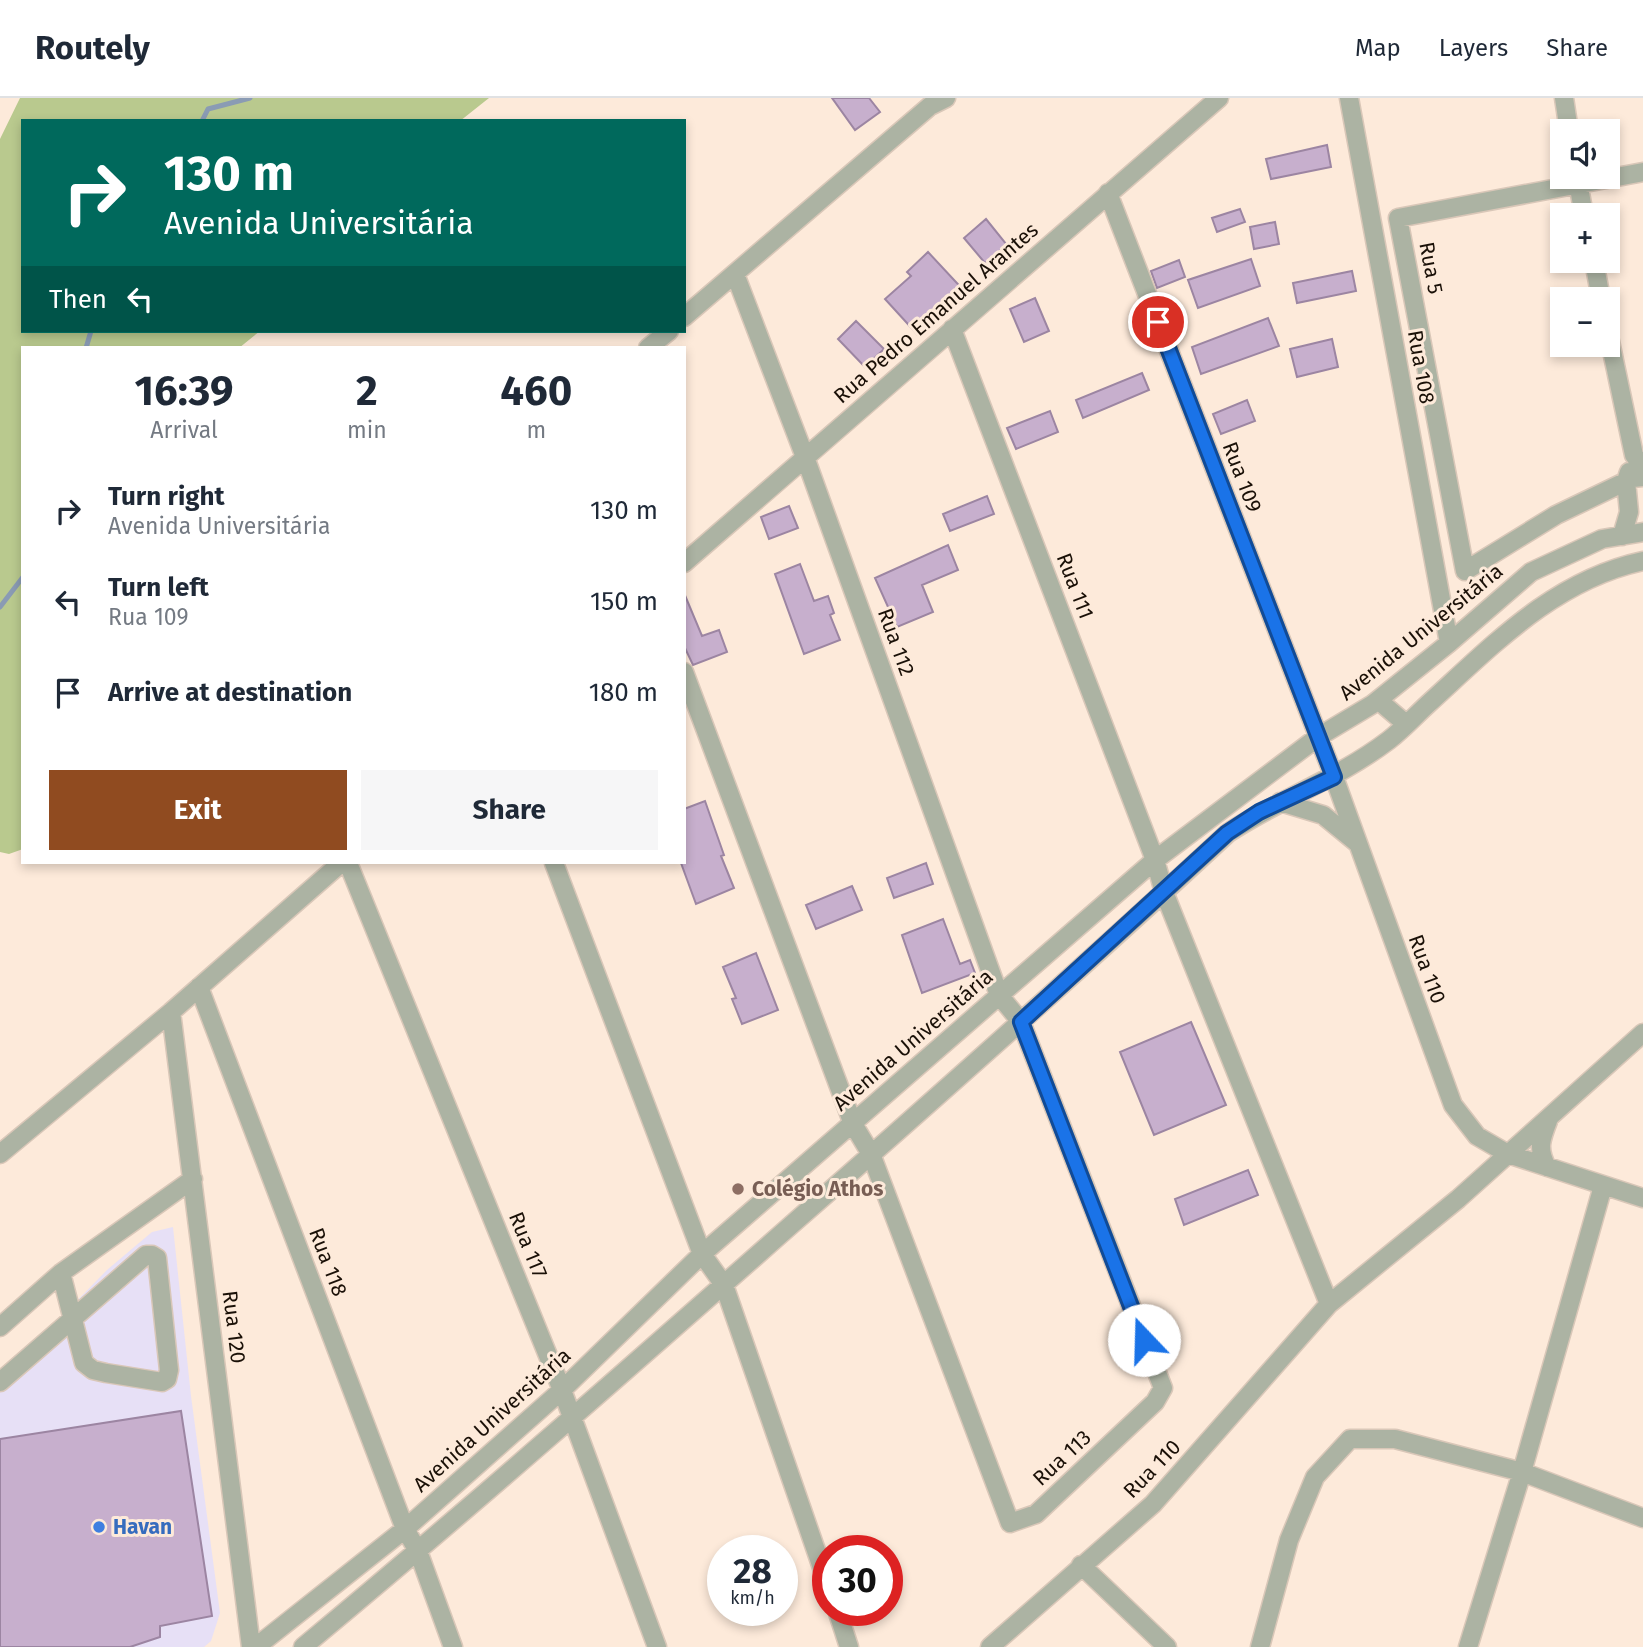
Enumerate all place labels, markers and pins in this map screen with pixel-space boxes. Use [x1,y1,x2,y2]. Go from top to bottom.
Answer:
pin [1128,292,1188,352]
place label: Colégio Athos [752,1176,883,1202]
marker: Colégio Athos [730,1181,746,1197]
place label: Havan [113,1514,172,1540]
marker: Havan [91,1519,107,1535]

